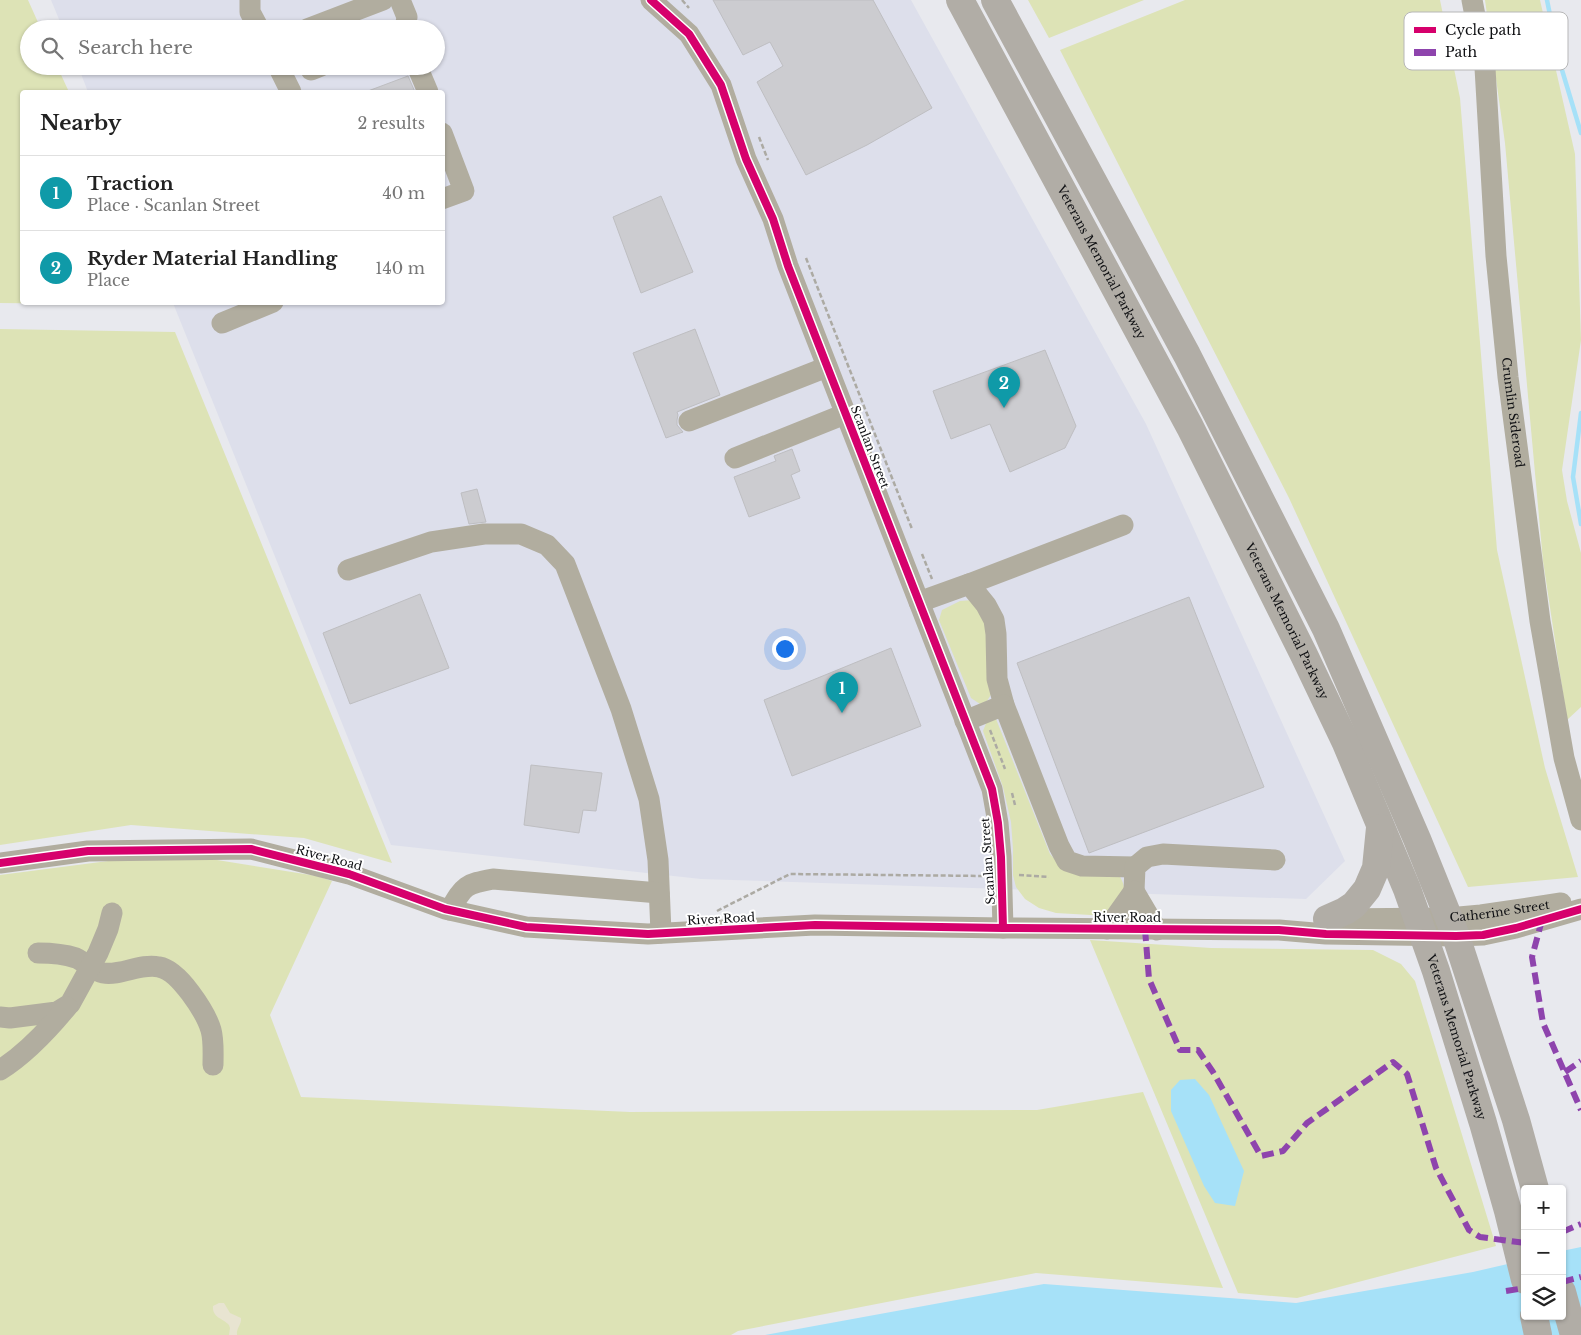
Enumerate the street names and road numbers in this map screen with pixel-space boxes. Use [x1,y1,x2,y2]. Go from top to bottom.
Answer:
street label: Veterans Memorial Parkway [1054,182,1149,342]
street label: Crumlin Sideroad [1499,357,1528,469]
street label: Scanlan Street [848,403,893,491]
street label: Veterans Memorial Parkway [1242,539,1332,702]
street label: Scanlan Street [977,816,998,905]
street label: River Road [294,841,364,874]
street label: Catherine Street [1449,897,1551,925]
street label: River Road [687,909,755,928]
street label: River Road [1093,910,1161,925]
street label: Veterans Memorial Parkway [1423,951,1490,1122]

